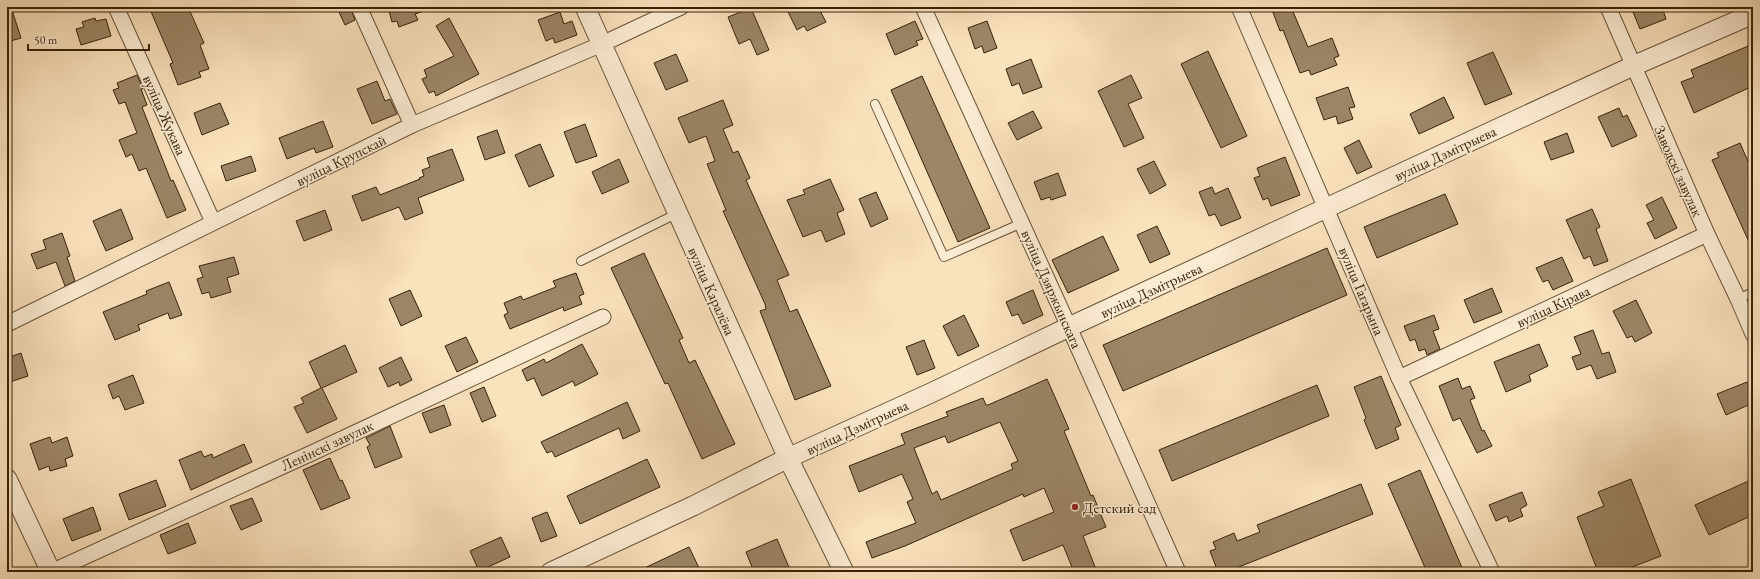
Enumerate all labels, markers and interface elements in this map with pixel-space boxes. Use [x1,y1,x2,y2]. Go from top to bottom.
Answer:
scale bar [28,26,149,52]
text: 50 m [34,32,58,48]
street label: вуліца Жукава [139,72,191,158]
street label: вуліца Дзмітрыева [1391,121,1499,185]
street label: Заводскі завулак [1650,122,1708,220]
street label: вуліца Крупскай [293,130,389,190]
street label: вуліца Дзяржынскага [1017,227,1087,351]
street label: вуліца Каралёва [684,244,740,338]
street label: вуліца Гагарына [1335,244,1389,338]
street label: вуліца Дзмітрыева [1097,258,1205,322]
street label: вуліца Кірава [1513,281,1593,331]
street label: вуліца Дзмітрыева [803,395,911,459]
street label: Ленінскі завулак [278,415,376,475]
place label: Детский сад [1083,498,1156,517]
marker: Детский сад [1070,502,1080,512]

